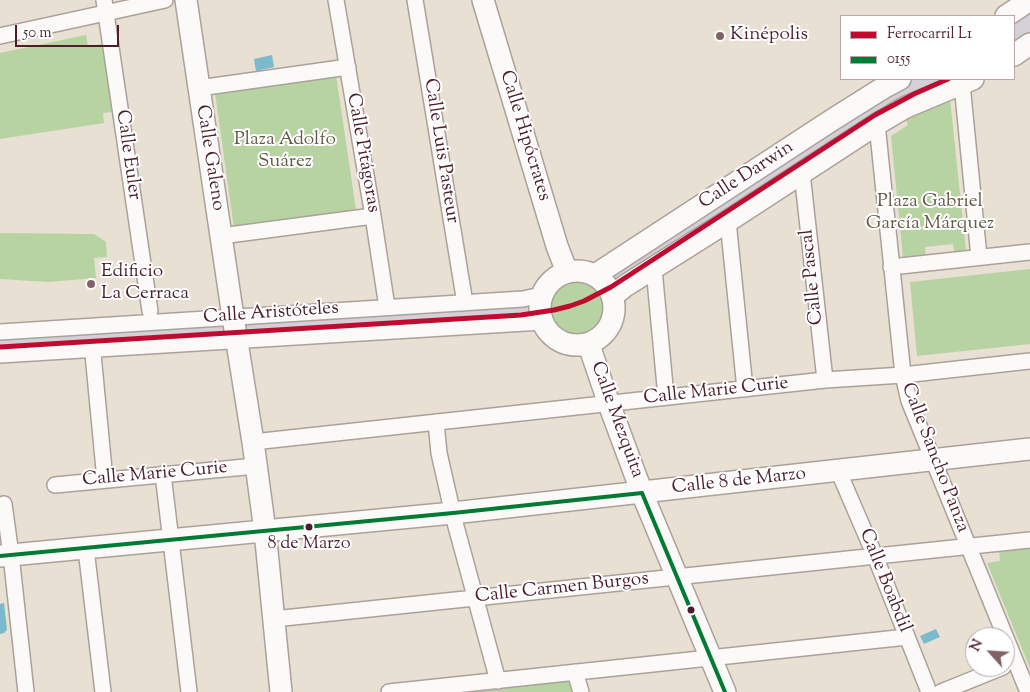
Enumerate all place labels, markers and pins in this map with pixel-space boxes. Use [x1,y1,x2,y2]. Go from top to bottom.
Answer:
place label: Kinépolis [730,25,808,47]
marker: Kinépolis [714,30,726,42]
place label: Edificio La Cerraca [101,262,189,306]
marker: Edificio La Cerraca [85,278,97,290]
marker: 8 de Marzo [304,522,314,532]
place label: 8 de Marzo [267,534,351,556]
unlabelled marker [686,605,696,615]

